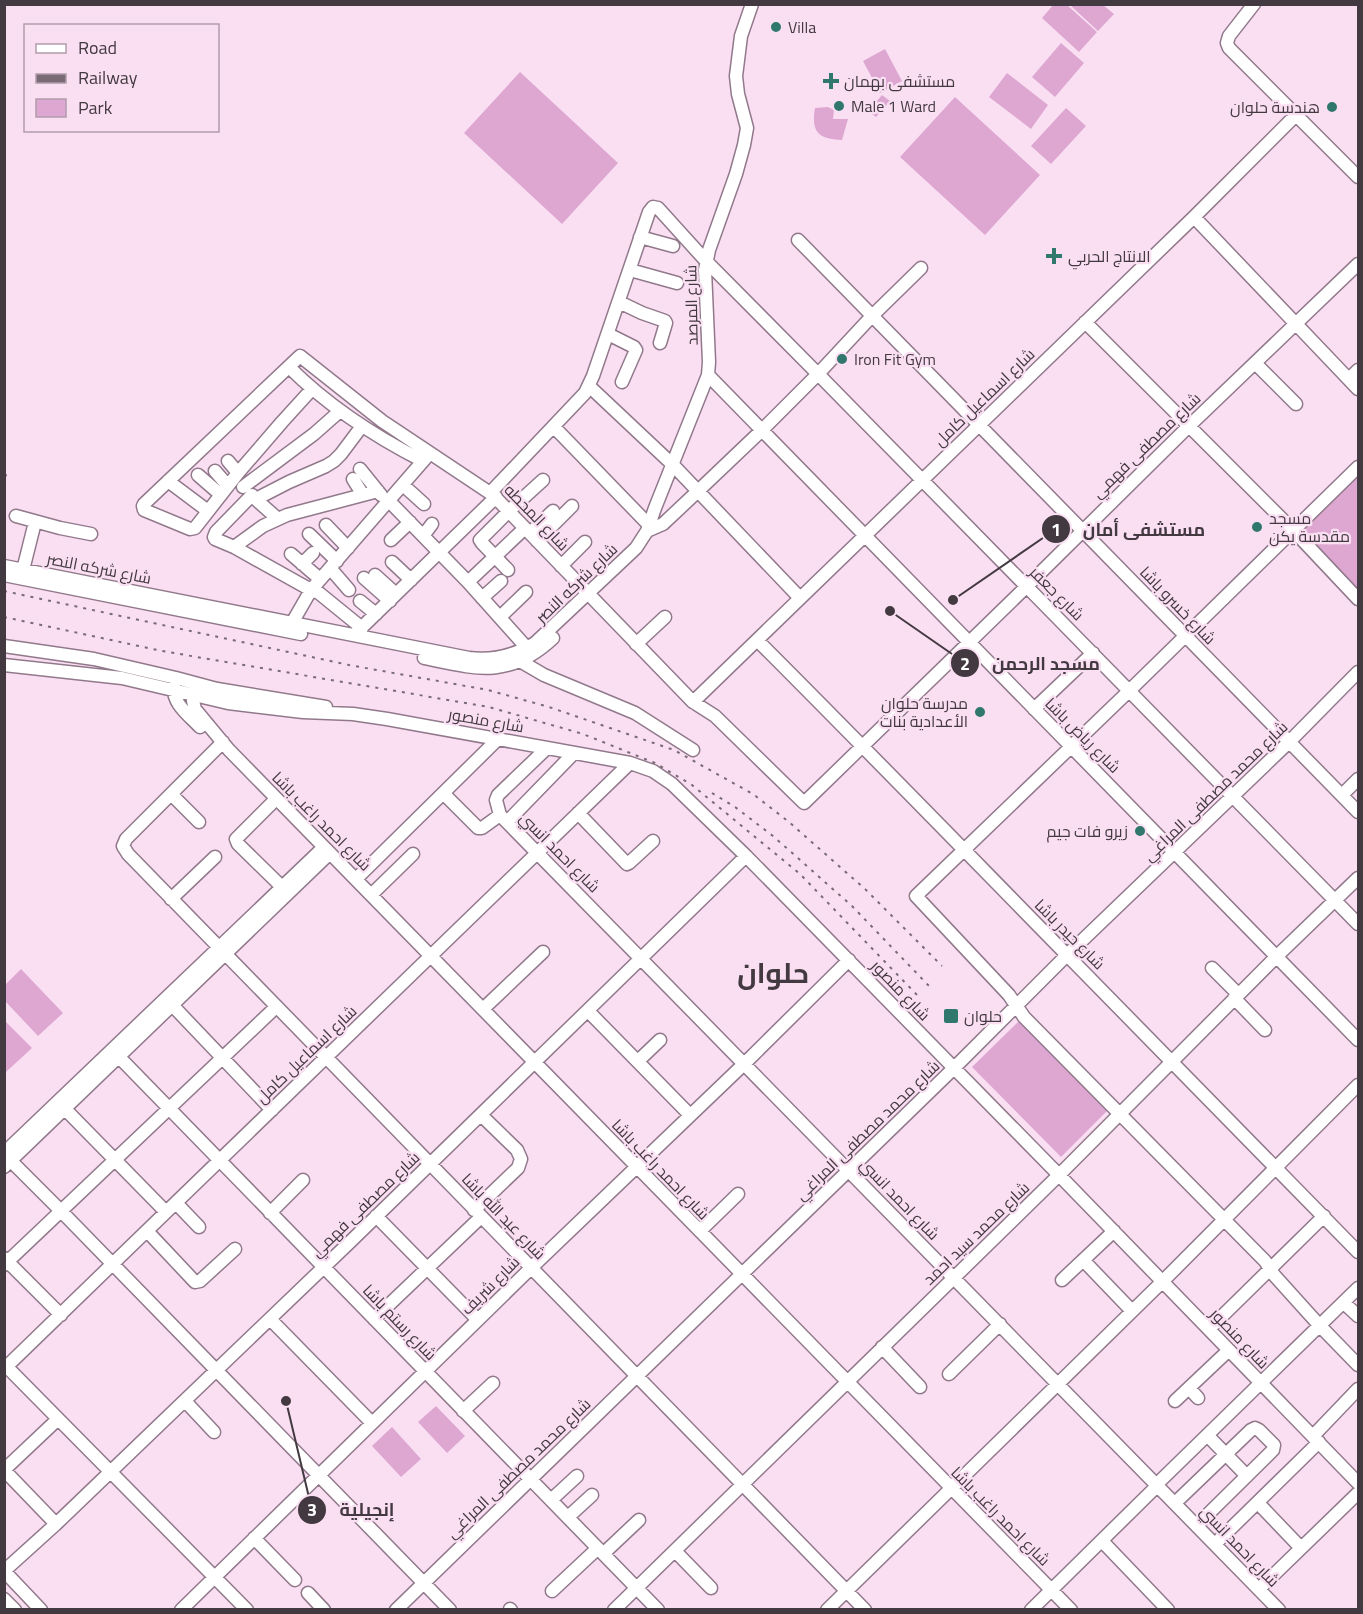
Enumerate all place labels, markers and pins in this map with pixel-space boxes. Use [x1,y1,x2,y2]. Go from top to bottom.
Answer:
place label: Villa [788,15,816,39]
marker: Villa [769,20,783,34]
place label: مستشفى بهمان [844,69,955,93]
marker: مستشفى بهمان [822,72,840,90]
place label: Male 1 Ward [851,94,936,118]
place label: هندسة حلوان [1230,95,1320,119]
marker: Male 1 Ward [832,99,846,113]
marker: هندسة حلوان [1325,100,1339,114]
place label: الانتاج الحربي [1068,244,1151,270]
marker: الانتاج الحربي [1045,247,1063,265]
place label: Iron Fit Gym [854,347,936,371]
marker: Iron Fit Gym [835,352,849,366]
place label: مسجد مقدسة يكن [1269,506,1350,548]
callout: مستشفى أمان [1041,511,1217,547]
marker: مسجد مقدسة يكن [1250,520,1264,534]
callout: مسجد الرحمن [950,645,1112,681]
place label: مدرسة حلوان الأعدادية بنات [880,691,968,733]
marker: مدرسة حلوان الأعدادية بنات [973,705,987,719]
place label: زيرو فات جيم [1046,819,1128,843]
marker: زيرو فات جيم [1133,824,1147,838]
place label: حلوان [964,1004,1002,1028]
marker: حلوان [942,1007,960,1025]
callout: إنجيلية [297,1492,406,1528]

